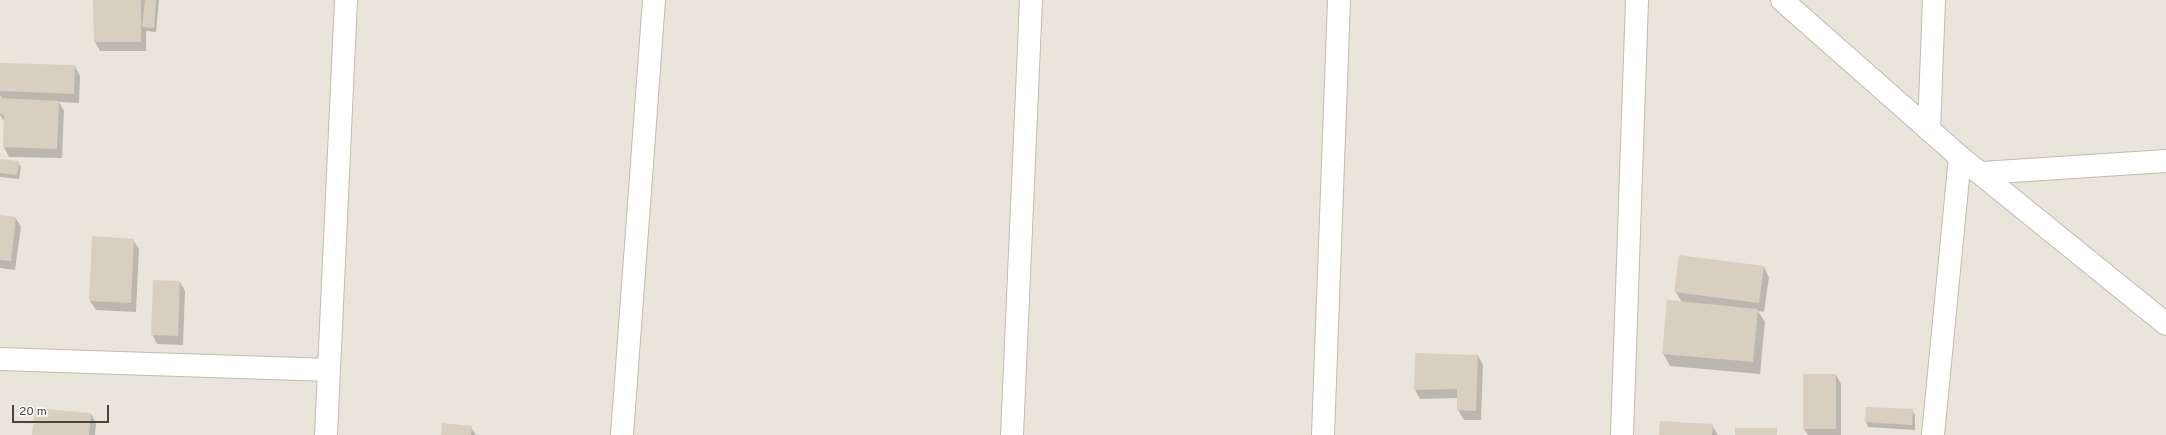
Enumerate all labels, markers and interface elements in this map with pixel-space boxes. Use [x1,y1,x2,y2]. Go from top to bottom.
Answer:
scale bar [14,397,111,423]
text: 20 m [19,404,47,420]

